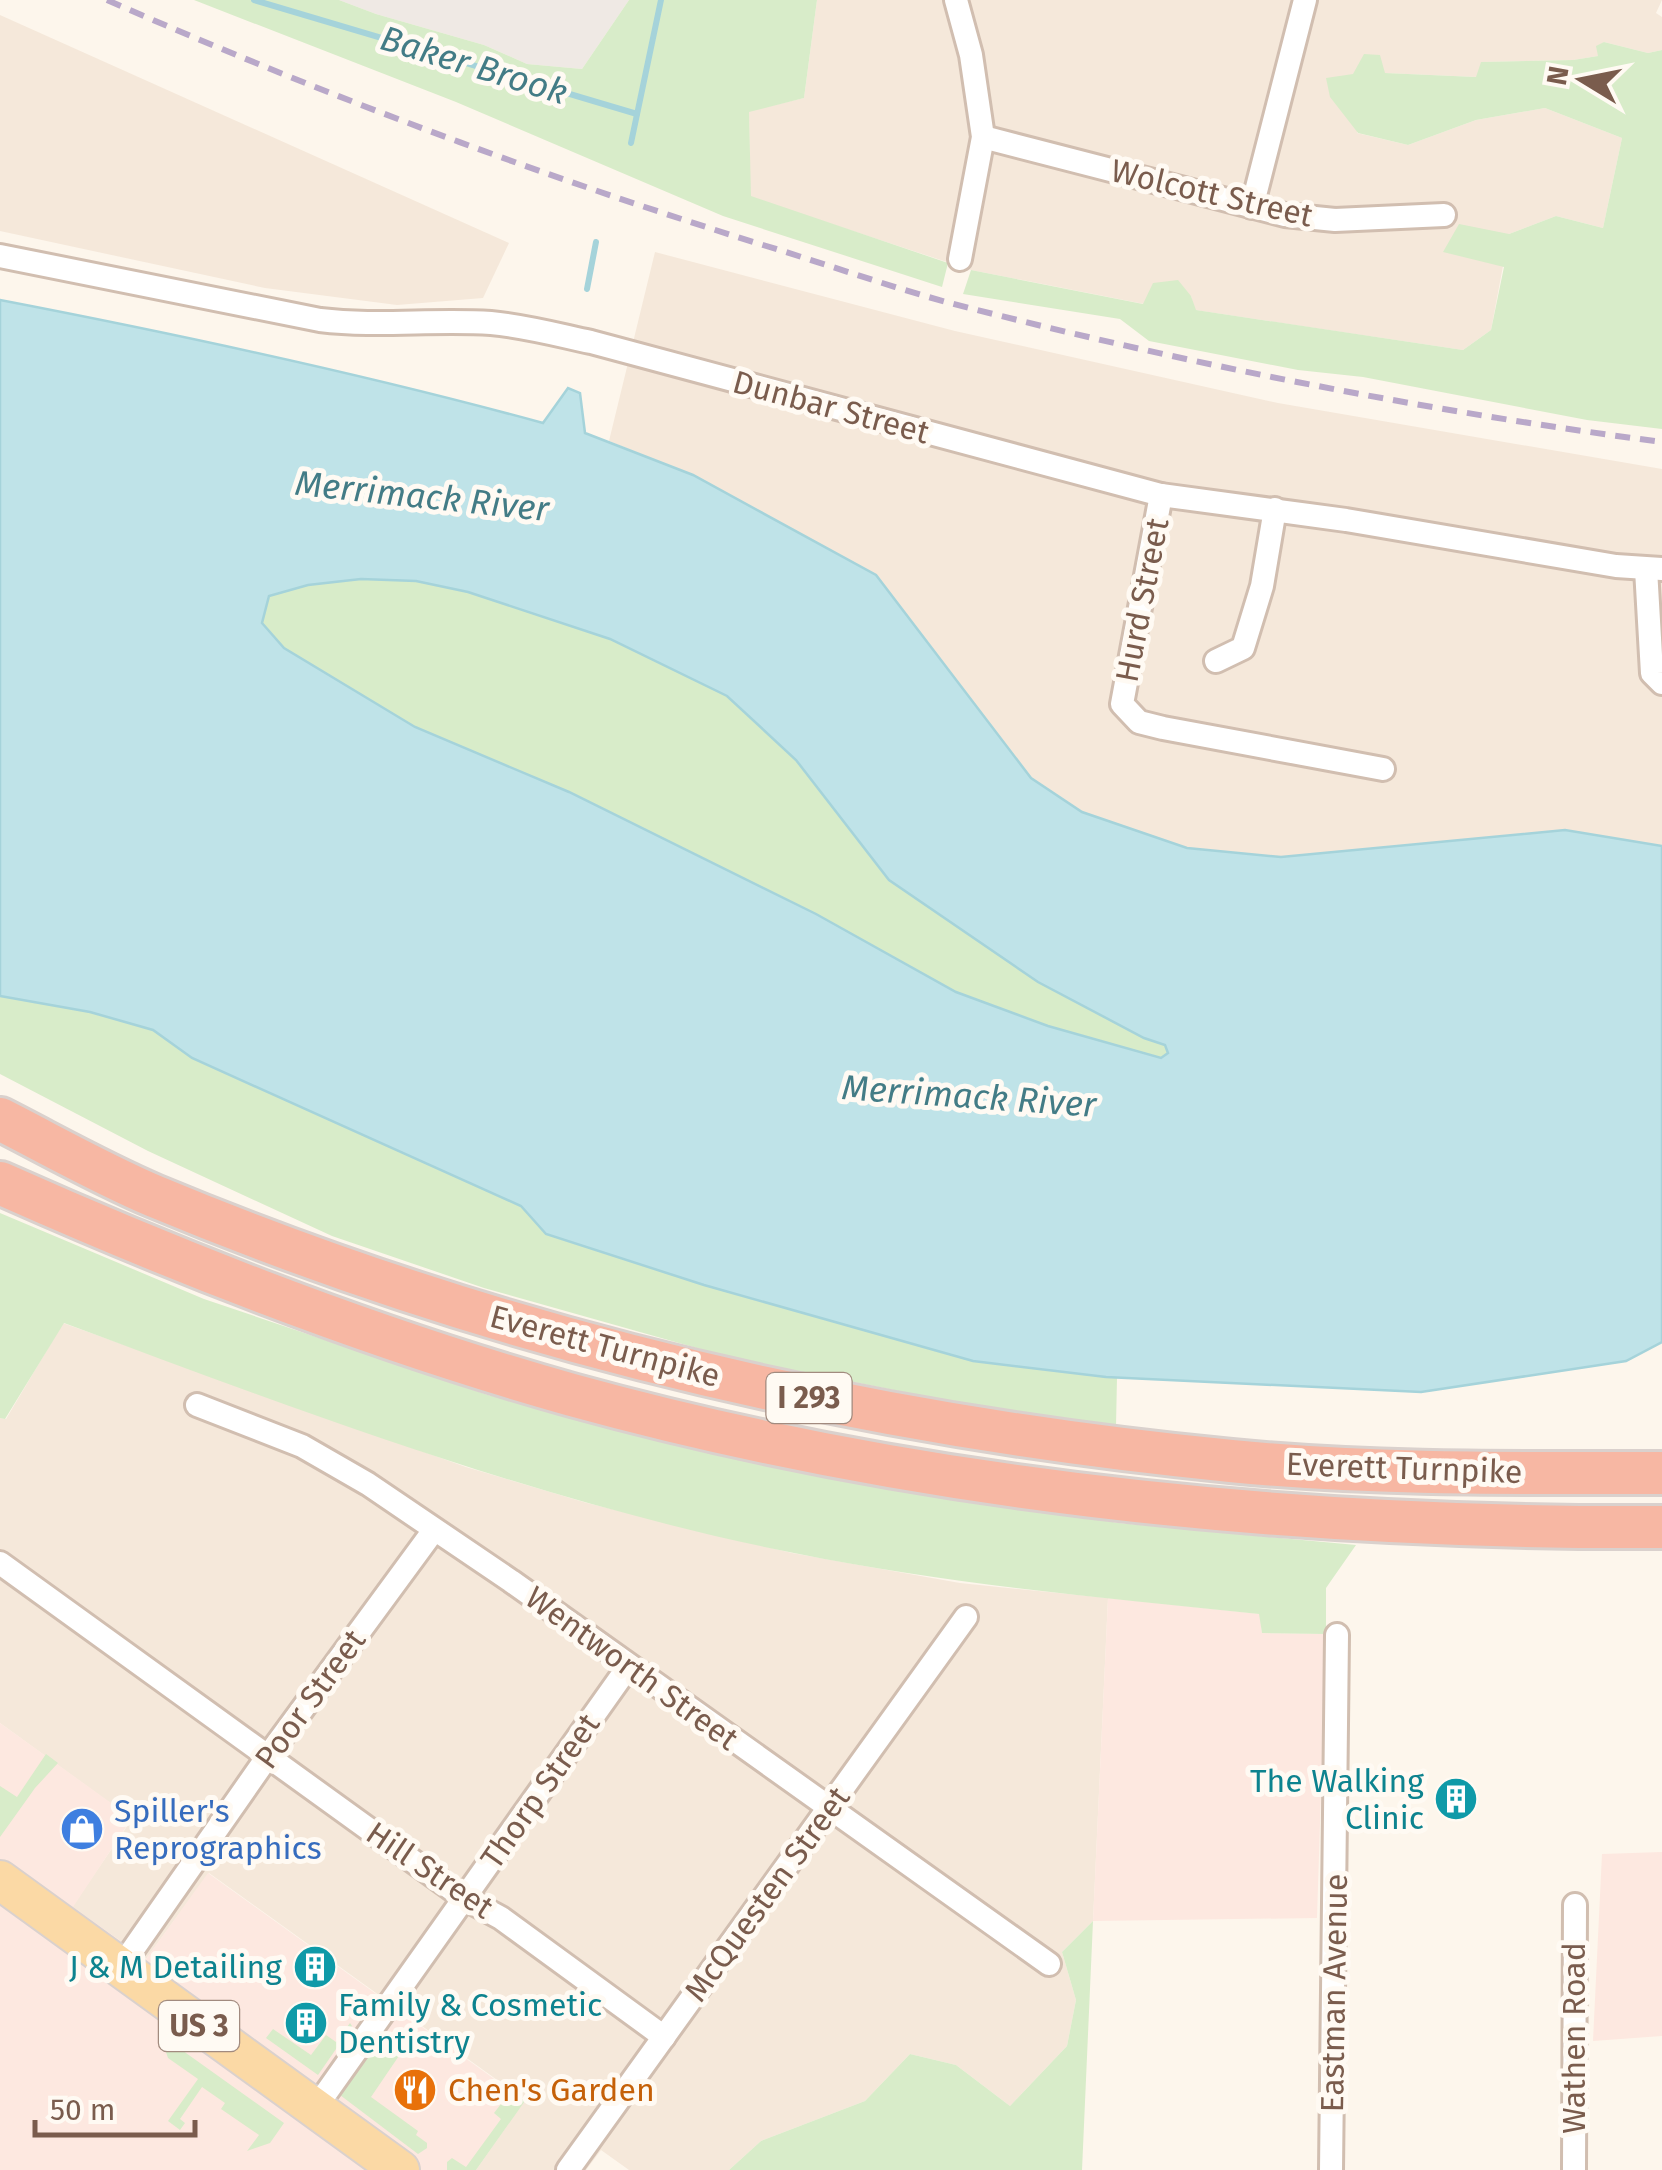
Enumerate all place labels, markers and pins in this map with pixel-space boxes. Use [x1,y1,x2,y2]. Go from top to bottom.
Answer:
place label: The Walking Clinic [1250,1762,1424,1837]
building icon: The Walking Clinic [1433,1776,1479,1822]
place label: Spiller's Reprographics [114,1792,322,1867]
shop icon: Spiller's Reprographics [59,1806,105,1852]
building icon: J & M Detailing [292,1944,338,1990]
place label: J & M Detailing [69,1948,282,1986]
place label: Family & Cosmetic Dentistry [338,1986,602,2061]
building icon: Family & Cosmetic Dentistry [283,2000,329,2046]
restaurant icon: Chen's Garden [392,2067,438,2113]
place label: Chen's Garden [448,2071,655,2109]

